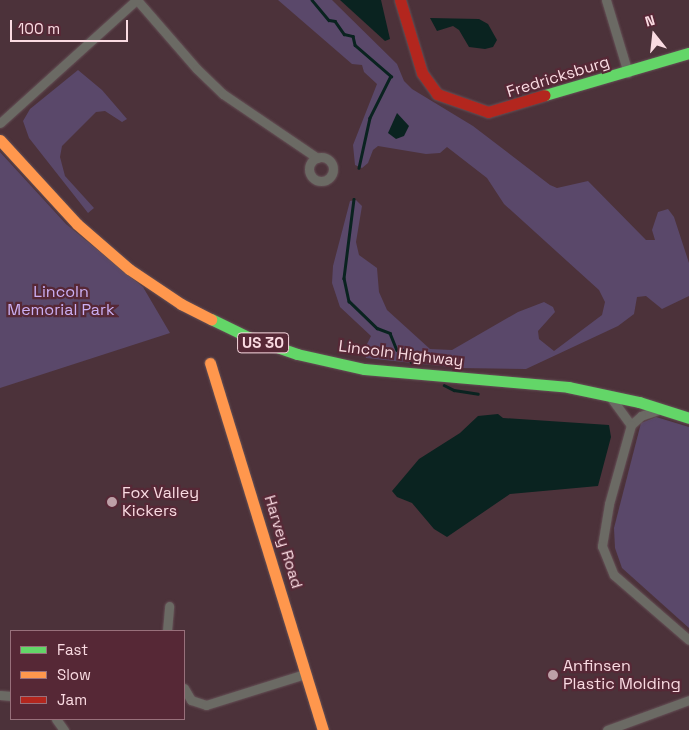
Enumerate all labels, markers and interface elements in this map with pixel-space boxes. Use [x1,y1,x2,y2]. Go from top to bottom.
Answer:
scale bar [12,10,130,42]
north arrow [629,10,679,60]
text: N [643,11,657,31]
text: 100 m [18,19,60,38]
street label: Fredricksburg [504,52,612,102]
park label: Lincoln Memorial Park [7,282,115,320]
road number: US 30 [237,330,289,356]
street label: Lincoln Highway [337,337,465,371]
place label: Fox Valley Kickers [122,483,199,521]
street label: Harvey Road [260,493,306,591]
marker: Fox Valley Kickers [106,496,118,508]
legend [10,630,185,720]
text: Fast [57,640,88,659]
place label: Anfinsen Plastic Molding [563,656,681,694]
text: Slow [57,665,91,684]
marker: Anfinsen Plastic Molding [547,669,559,681]
text: Jam [57,690,87,709]

